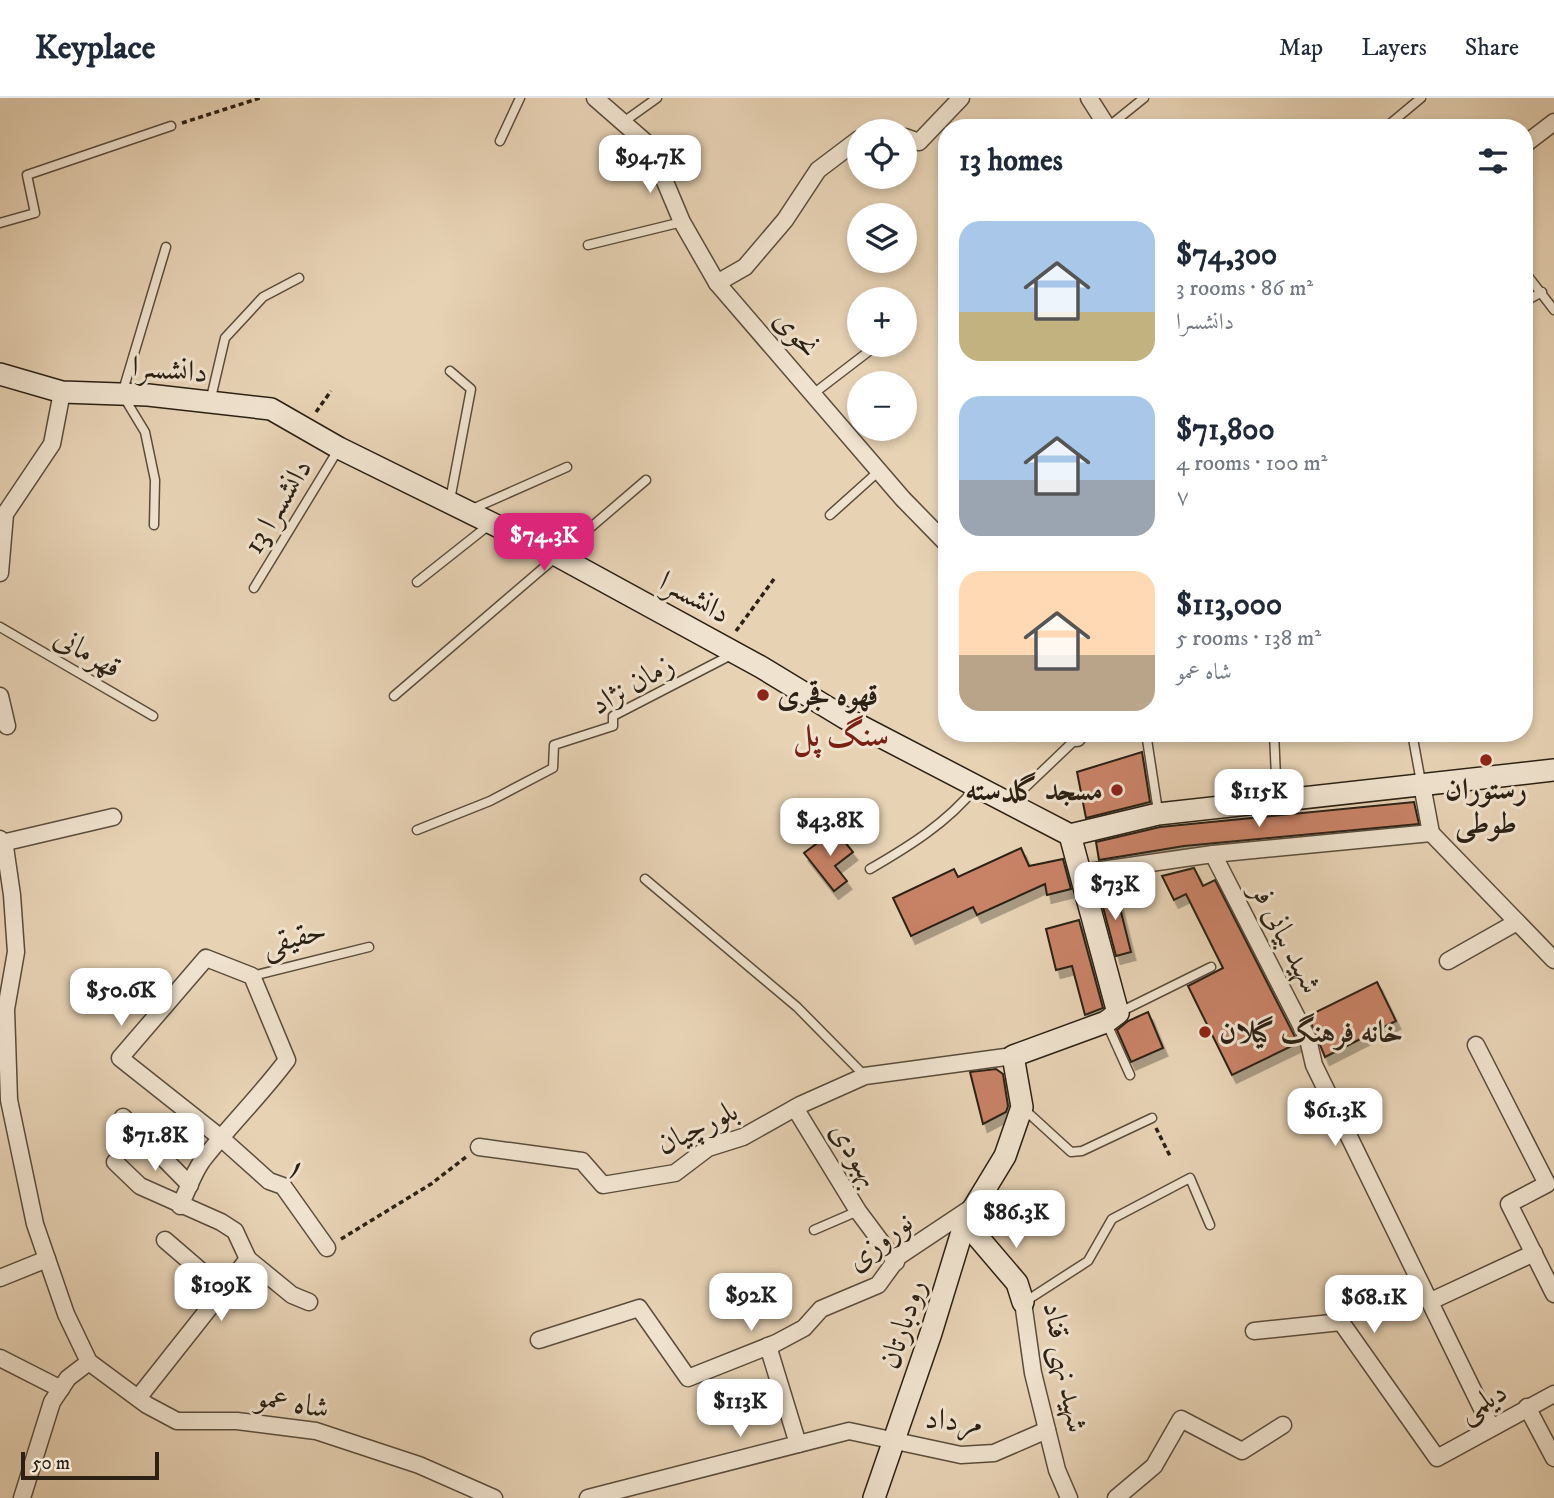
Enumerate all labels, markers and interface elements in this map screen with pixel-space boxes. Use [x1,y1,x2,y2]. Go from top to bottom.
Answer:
text: Keyplace [35,28,155,69]
text: Map [1279,33,1323,63]
text: Layers [1361,33,1427,63]
text: Share [1465,33,1519,63]
map controls [847,119,917,441]
button: locate [847,119,917,189]
pin: $94.7K [593,136,707,195]
icon: filters [1474,142,1512,180]
text: $94.7K [615,143,685,172]
text: 13 homes [959,143,1063,180]
button: layers [847,203,917,273]
text: $74,300 [1176,237,1277,274]
icon: home [1015,249,1099,333]
text: 3 rooms · 86 m² [1176,274,1313,303]
button: + [847,287,917,357]
street label: نحوی [765,302,827,366]
text: دانشسرا [1176,308,1234,337]
street label: دانشسرا [130,349,209,392]
button: − [847,371,917,441]
text: $71,800 [1176,412,1275,449]
icon: home [1015,424,1099,508]
text: 4 rooms · 100 m² [1176,449,1328,478]
street label: دانشسرا 13 [236,452,321,561]
text: ۷ [1176,483,1189,512]
pin: $74.3K [487,514,601,573]
text: $74.3K [510,521,578,550]
street label: دانشسرا [652,564,736,633]
text: $113,000 [1176,587,1282,624]
icon: home [1015,599,1099,683]
street label: قهرمانی [47,619,127,687]
text: 5 rooms · 138 m² [1176,624,1321,653]
street label: زمان نژاد [584,647,681,724]
text: شاه عمو [1176,658,1232,687]
place label: قهوه قجری [777,678,878,715]
marker: قهوه قجری [755,687,771,703]
district label: سنگ پل [793,715,889,759]
marker: رستوران طوطی [1478,752,1494,768]
pin: $115K [1210,770,1308,829]
place label: مسجد گلدسته [965,771,1103,810]
place label: رستوران طوطی [1445,772,1527,843]
text: $115K [1231,777,1287,806]
marker: مسجد گلدسته [1109,782,1125,798]
pin: $43.8K [773,798,887,858]
text: $43.8K [796,806,864,835]
pin: $73K [1074,862,1156,922]
text: $73K [1090,870,1140,899]
street label: شهید بیانی فر [1241,875,1329,1000]
street label: حقیقی [258,913,331,966]
pin: $50.6K [64,968,178,1028]
text: $50.6K [86,976,156,1005]
place label: خانه فرهنگ گیلان [1219,1012,1403,1052]
marker: خانه فرهنگ گیلان [1197,1024,1213,1040]
pin: $61.3K [1278,1088,1392,1148]
street label: بلورچیان [651,1093,744,1164]
text: $61.3K [1303,1096,1367,1125]
pin: $71.8K [98,1114,212,1173]
street label: بهبودی [821,1115,889,1194]
text: $71.8K [122,1121,188,1150]
street label: ۱ [277,1149,315,1189]
pin: $86.3K [959,1190,1073,1250]
text: $86.3K [983,1198,1049,1227]
street label: نوروزی [839,1205,921,1280]
pin: $109K [172,1264,270,1323]
text: $109K [191,1271,251,1300]
pin: $92K [710,1274,792,1333]
street label: رودبارتان [872,1275,935,1374]
pin: $68.1K [1317,1276,1431,1335]
text: $92K [725,1281,777,1310]
text: $68.1K [1341,1283,1407,1312]
street label: شهید نهی قناد [1032,1299,1095,1436]
street label: دیلمی [1452,1374,1514,1431]
street label: شاه عمو [251,1378,332,1428]
pin: $113K [691,1380,789,1439]
text: $113K [713,1387,767,1416]
street label: مرداد [923,1401,984,1443]
scale bar [21,1449,159,1481]
text: 50 m [32,1452,70,1475]

